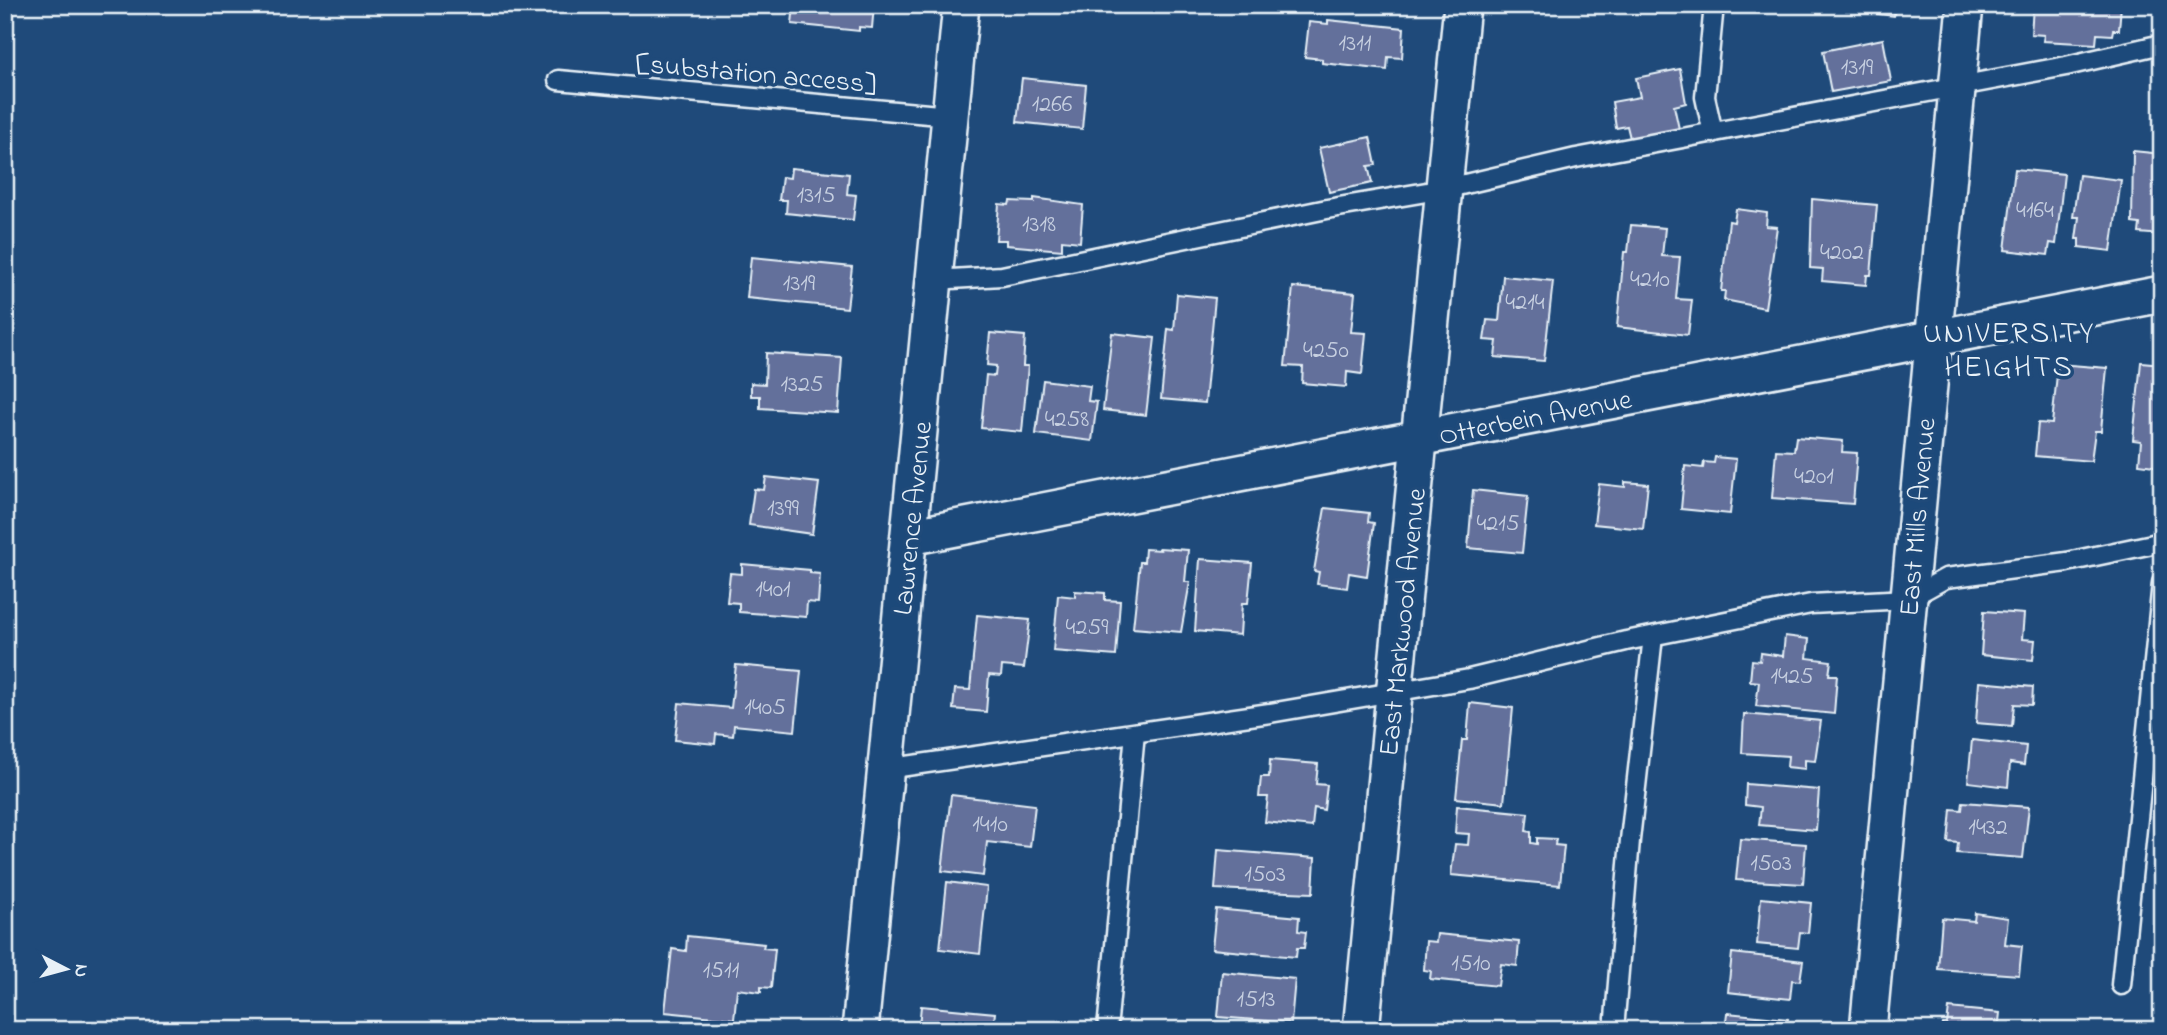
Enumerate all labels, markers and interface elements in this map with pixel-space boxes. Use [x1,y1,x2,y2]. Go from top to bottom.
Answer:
house number: 1311 [1339,27,1372,62]
street label: [substation access] [633,45,878,106]
house number: 1319 [1841,51,1874,86]
house number: 1266 [1032,88,1073,123]
house number: 1315 [797,179,836,214]
house number: 4164 [2016,194,2054,229]
house number: 1318 [1022,208,1056,243]
house number: 4202 [1820,236,1864,271]
house number: 4210 [1630,263,1670,298]
house number: 1319 [783,267,816,302]
house number: 4214 [1505,286,1545,321]
district label: UNIVERSITY HEIGHTS [1923,313,2095,391]
house number: 4250 [1303,334,1349,369]
house number: 1325 [780,368,824,403]
street label: Otterbein Avenue [1436,381,1636,458]
house number: 4258 [1045,403,1089,438]
street label: East Mills Avenue [1890,416,1949,618]
street label: Lawrence Avenue [884,419,945,617]
house number: 4201 [1794,460,1834,495]
street label: East Markwood Avenue [1370,486,1439,759]
house number: 1399 [767,492,800,527]
house number: 4215 [1476,507,1520,542]
house number: 1401 [755,573,791,608]
house number: 4259 [1066,611,1109,646]
house number: 1425 [1770,660,1814,695]
house number: 1405 [744,691,786,726]
house number: 1410 [972,808,1008,843]
house number: 1432 [1968,811,2008,846]
house number: 1503 [1750,847,1792,882]
house number: 1503 [1244,858,1286,893]
north arrow [32,934,102,1004]
house number: 1510 [1451,947,1491,982]
house number: 1511 [703,954,740,989]
text: N [66,963,95,978]
house number: 1513 [1237,983,1275,1018]

